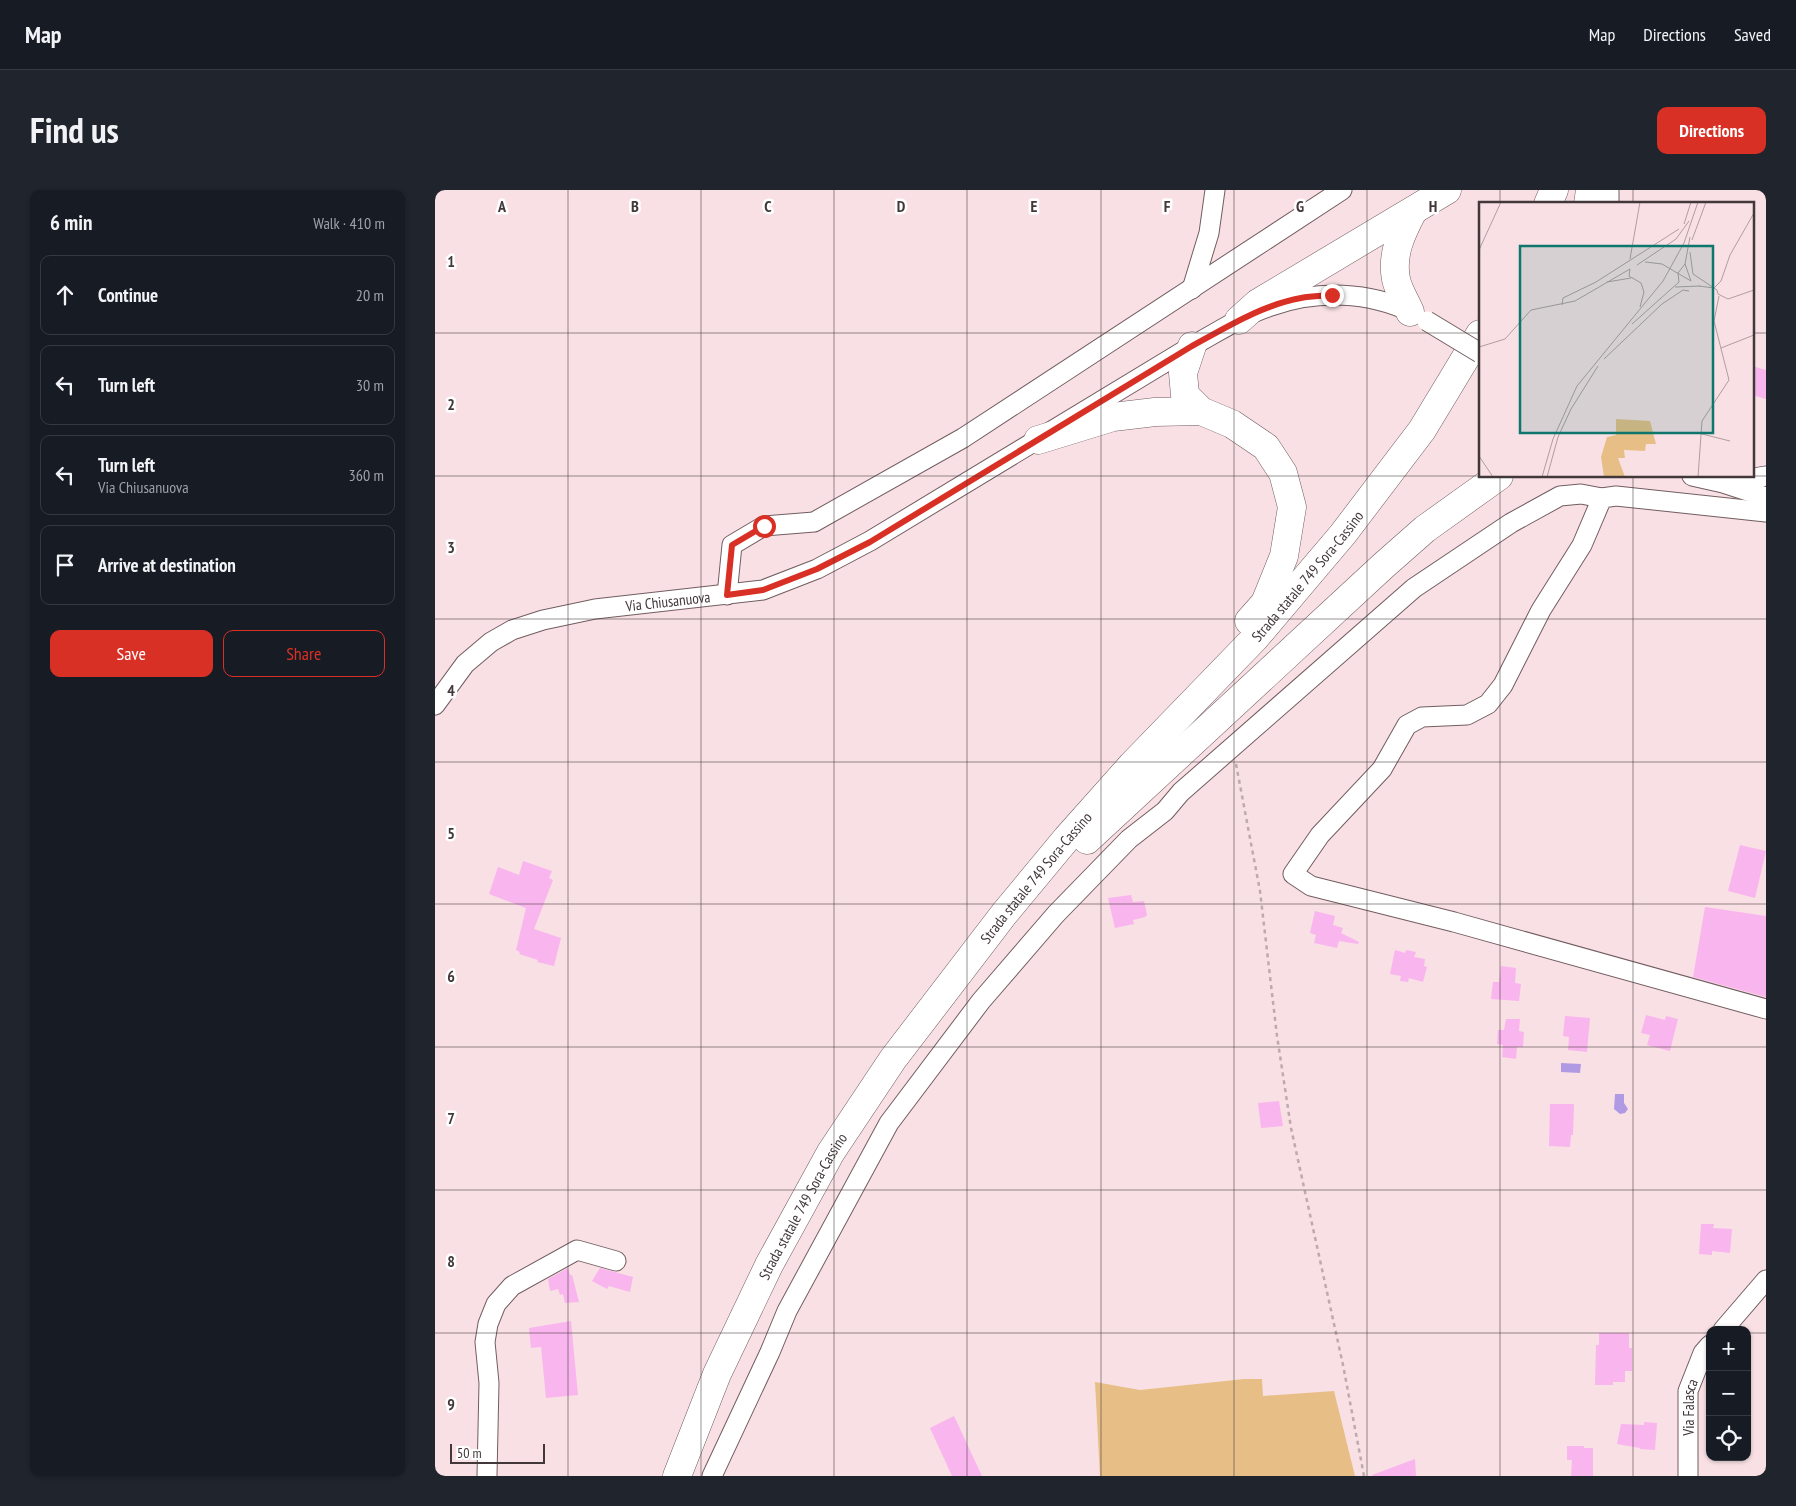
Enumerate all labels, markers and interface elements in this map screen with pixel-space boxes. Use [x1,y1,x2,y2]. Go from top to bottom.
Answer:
text: Map [25,19,62,50]
text: Map [1589,23,1615,46]
text: Directions [1643,23,1706,46]
text: Saved [1734,23,1771,46]
text: Find us [30,107,119,153]
button: Directions [1657,107,1766,154]
text: A [497,196,507,216]
text: B [631,196,639,216]
text: C [764,196,772,216]
text: D [897,196,906,216]
text: E [1031,196,1038,216]
text: F [1164,196,1171,216]
text: G [1296,196,1304,216]
text: H [1429,196,1437,216]
inset map [1479,202,1753,478]
text: 6 min [50,209,92,236]
text: Walk · 410 m [313,213,385,233]
text: 1 [447,251,455,271]
icon: ahead [51,281,79,309]
text: Continue [98,283,158,307]
route end [1321,284,1344,307]
text: 20 m [356,285,384,305]
icon: left [51,371,79,399]
text: Turn left [98,373,155,397]
text: 30 m [356,375,384,395]
text: 2 [447,394,455,414]
text: Turn left [98,453,155,477]
icon: left [51,461,79,489]
text: 360 m [349,465,384,485]
text: Via Chiusanuova [98,477,189,497]
street label: Strada statale 749 Sora-Cassino [1247,507,1367,645]
route start [753,515,776,538]
text: 3 [447,537,455,557]
icon: arrive [51,551,79,579]
text: Arrive at destination [98,553,236,577]
street label: Via Chiusanuova [623,587,711,615]
button: Save [50,630,213,677]
button: Share [223,630,385,677]
text: 4 [447,680,455,700]
street label: Strada statale 749 Sora-Cassino [976,808,1095,947]
text: 5 [447,823,455,843]
text: 6 [447,966,455,986]
text: 7 [447,1108,455,1128]
street label: Strada statale 749 Sora-Cassino [754,1129,851,1282]
text: 8 [447,1251,455,1271]
map controls [1706,1326,1751,1461]
button: + [1706,1326,1751,1371]
button: − [1706,1371,1751,1416]
street label: Via Falasca [1679,1376,1702,1437]
text: 9 [447,1394,455,1414]
button: locate [1706,1416,1751,1461]
scale bar [450,1441,545,1464]
text: 50 m [457,1444,482,1462]

